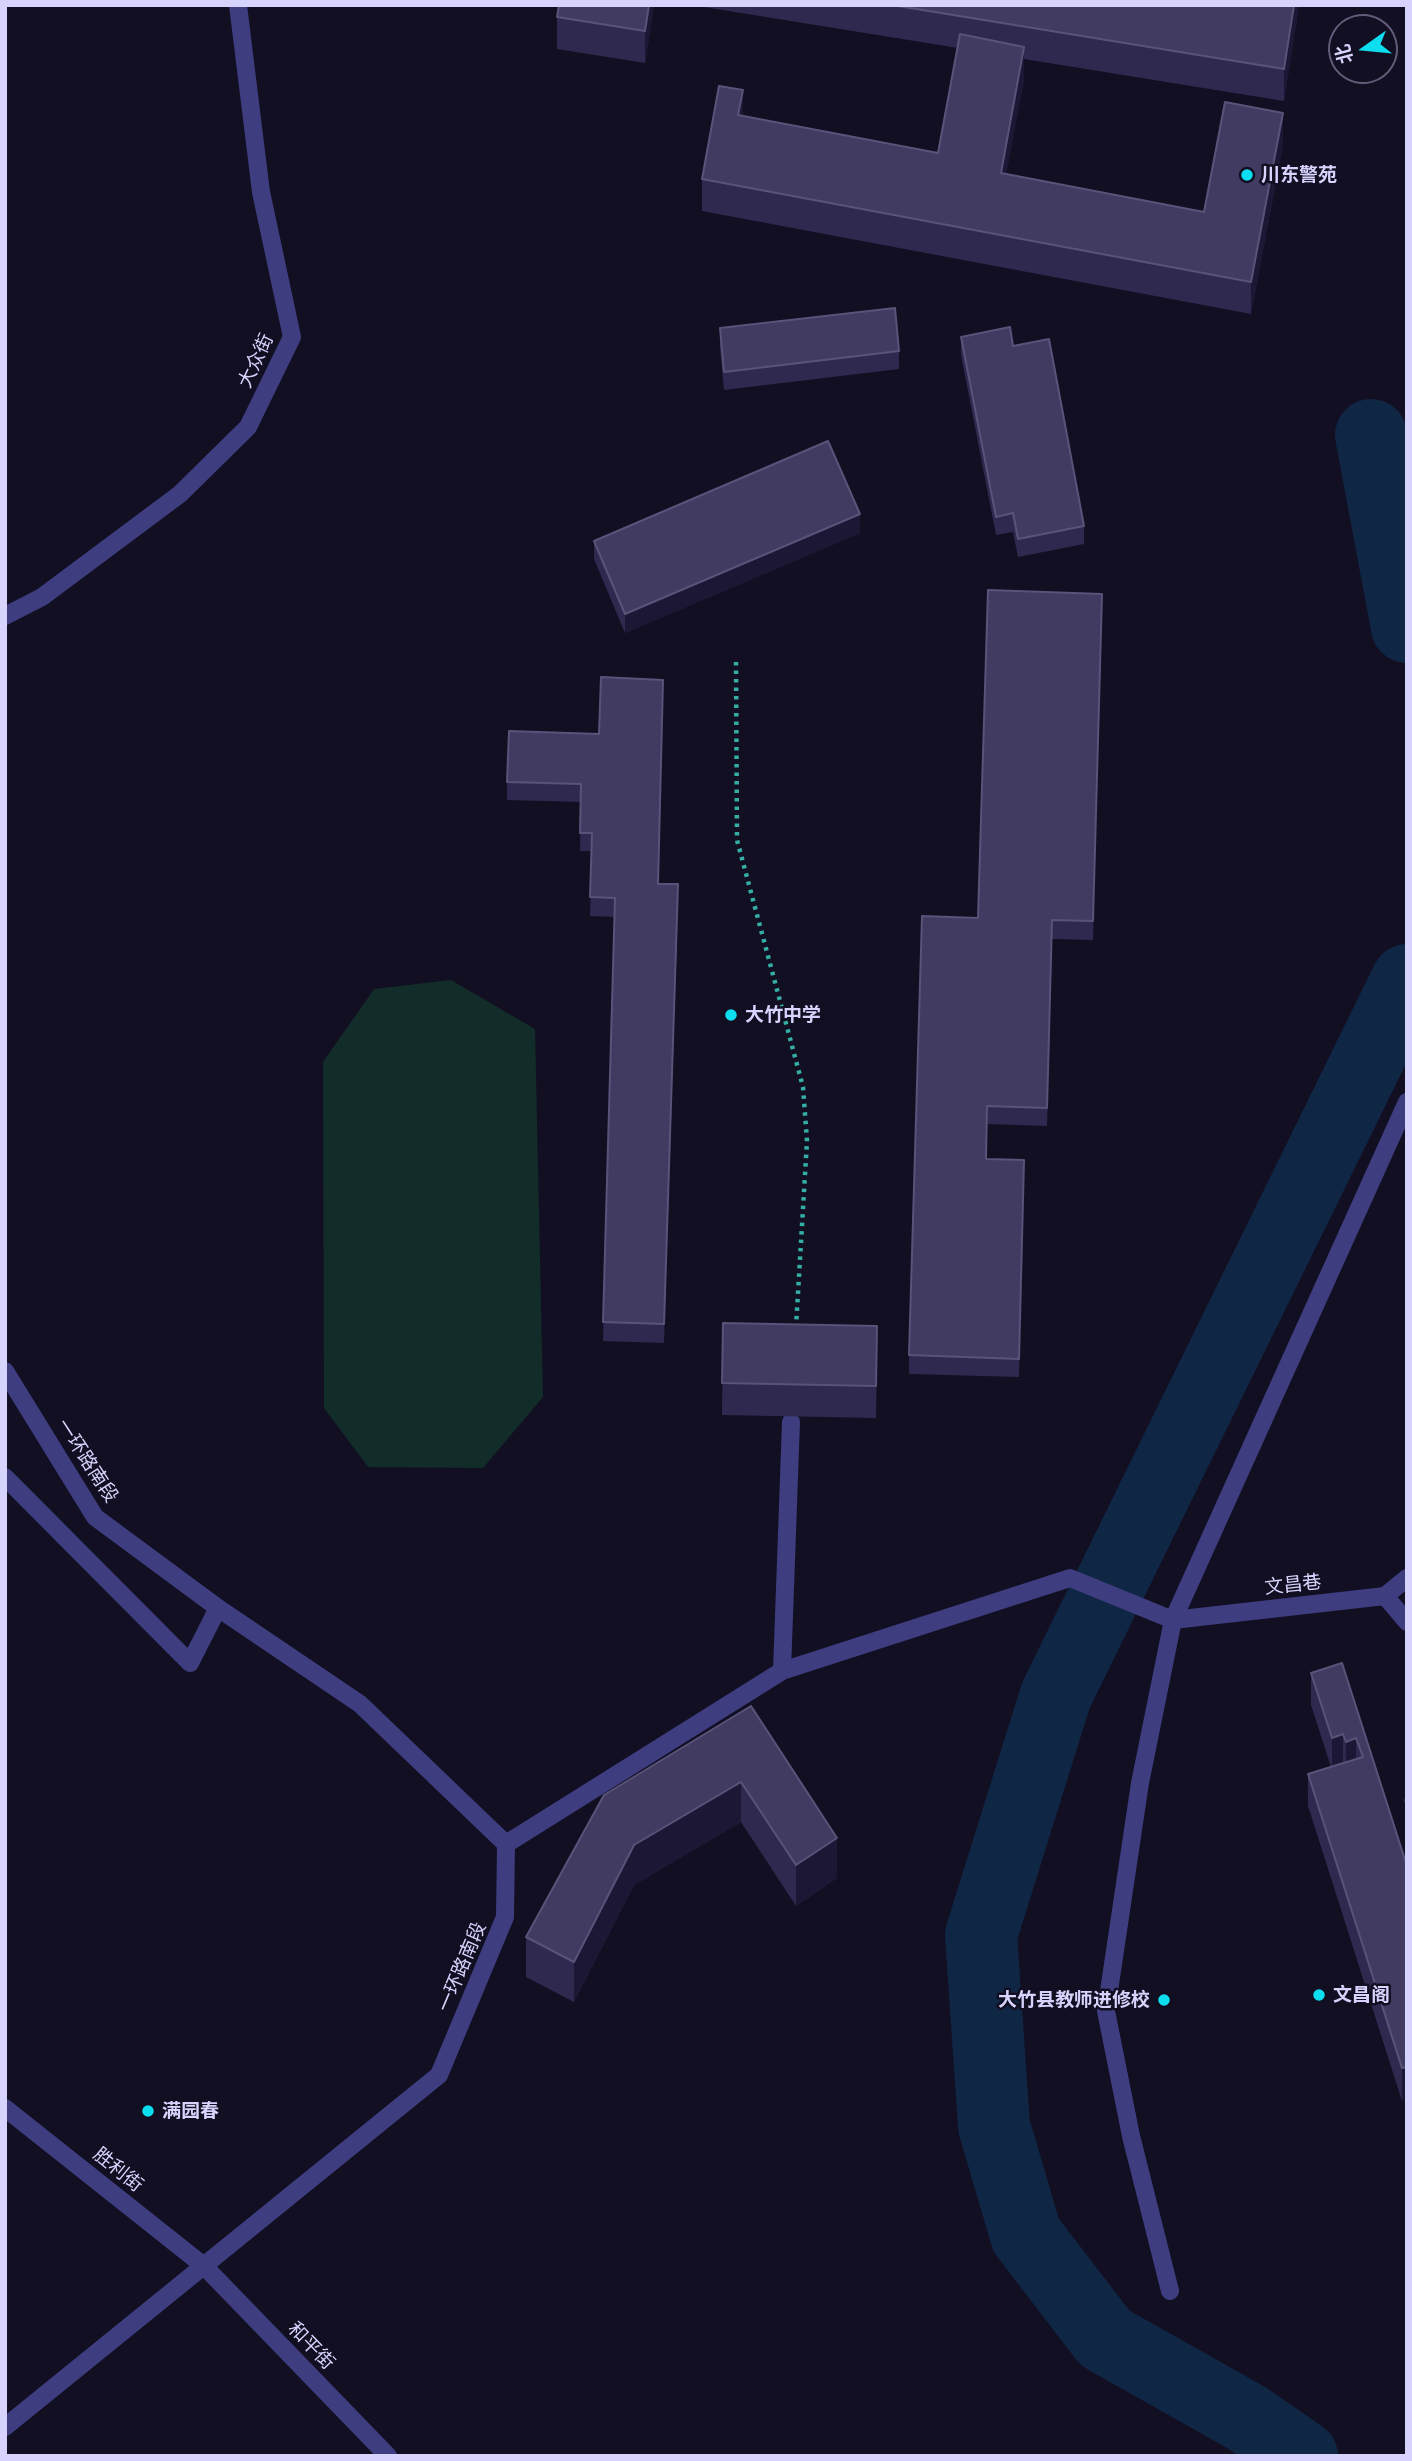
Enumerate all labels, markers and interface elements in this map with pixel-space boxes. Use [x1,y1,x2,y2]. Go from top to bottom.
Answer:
north arrow [1328,14,1398,84]
text: 北 [1331,42,1358,66]
place label: 川东警苑 [1261,164,1337,186]
marker: 川东警苑 [1239,167,1255,183]
street label: 大众街 [234,330,278,392]
place label: 大竹中学 [745,1004,821,1026]
marker: 大竹中学 [723,1007,739,1023]
street label: 一环路南段 [52,1415,122,1507]
street label: 文昌巷 [1263,1571,1323,1599]
street label: 一环路南段 [433,1919,491,2015]
place label: 文昌阁 [1333,1984,1390,2006]
marker: 文昌阁 [1311,1987,1327,2003]
place label: 大竹县教师进修校 [998,1989,1150,2011]
marker: 大竹县教师进修校 [1156,1992,1172,2008]
place label: 满园春 [162,2100,219,2122]
marker: 满园春 [140,2103,156,2119]
street label: 胜利街 [89,2143,147,2197]
street label: 和平街 [283,2318,339,2374]

